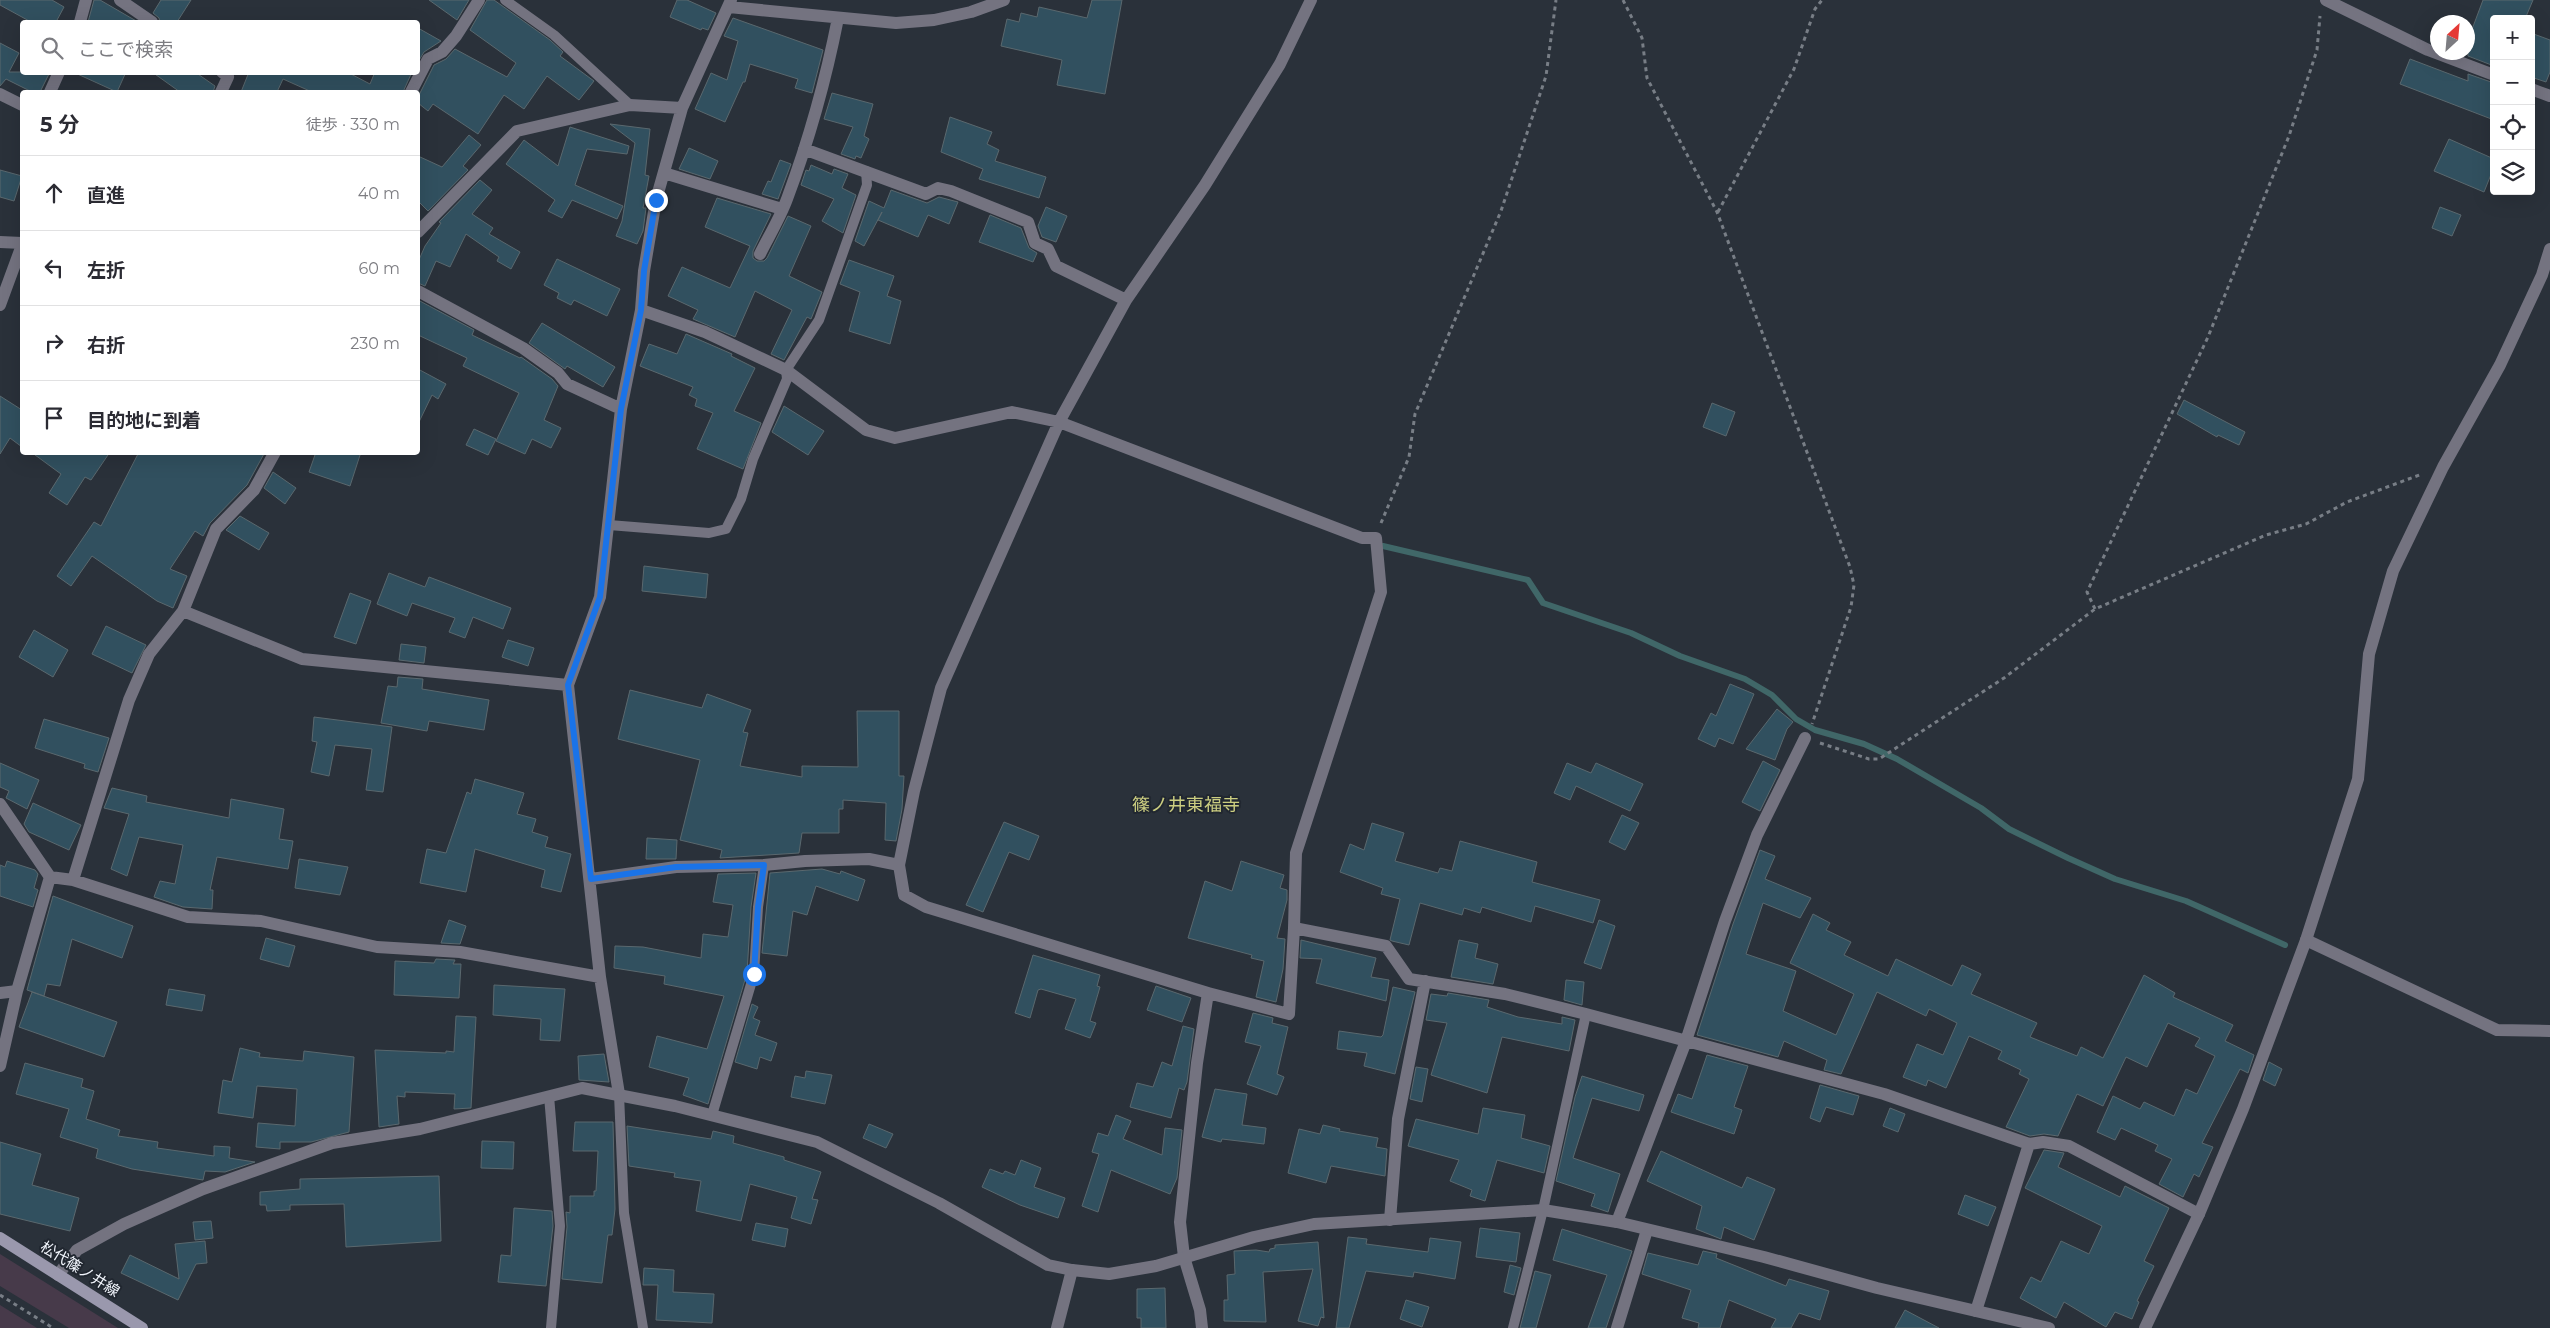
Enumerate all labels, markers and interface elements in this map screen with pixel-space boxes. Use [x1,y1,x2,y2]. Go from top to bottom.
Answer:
north arrow [2430,15,2475,60]
map controls [2490,15,2535,195]
button: + [2490,15,2535,60]
search box [20,20,420,75]
icon: search [38,34,66,62]
text: ここで検索 [78,38,173,61]
button: − [2490,60,2535,105]
button: locate [2490,105,2535,150]
text: 5 分 [40,112,79,137]
text: 徒歩 · 330 m [306,115,400,134]
button: layers [2490,150,2535,195]
icon: ahead [40,179,68,207]
text: 直進 [87,184,125,207]
text: 40 m [358,184,400,203]
route end [645,189,668,212]
icon: left [40,254,68,282]
text: 左折 [87,259,125,282]
text: 60 m [358,259,400,278]
icon: right [40,329,68,357]
text: 右折 [87,334,125,357]
text: 230 m [350,334,400,353]
icon: arrive [40,404,68,432]
text: 目的地に到着 [87,409,201,432]
district label: 篠ノ井東福寺 [1132,794,1240,816]
route start [743,963,766,986]
street label: 松代篠ノ井線 [37,1237,123,1300]

